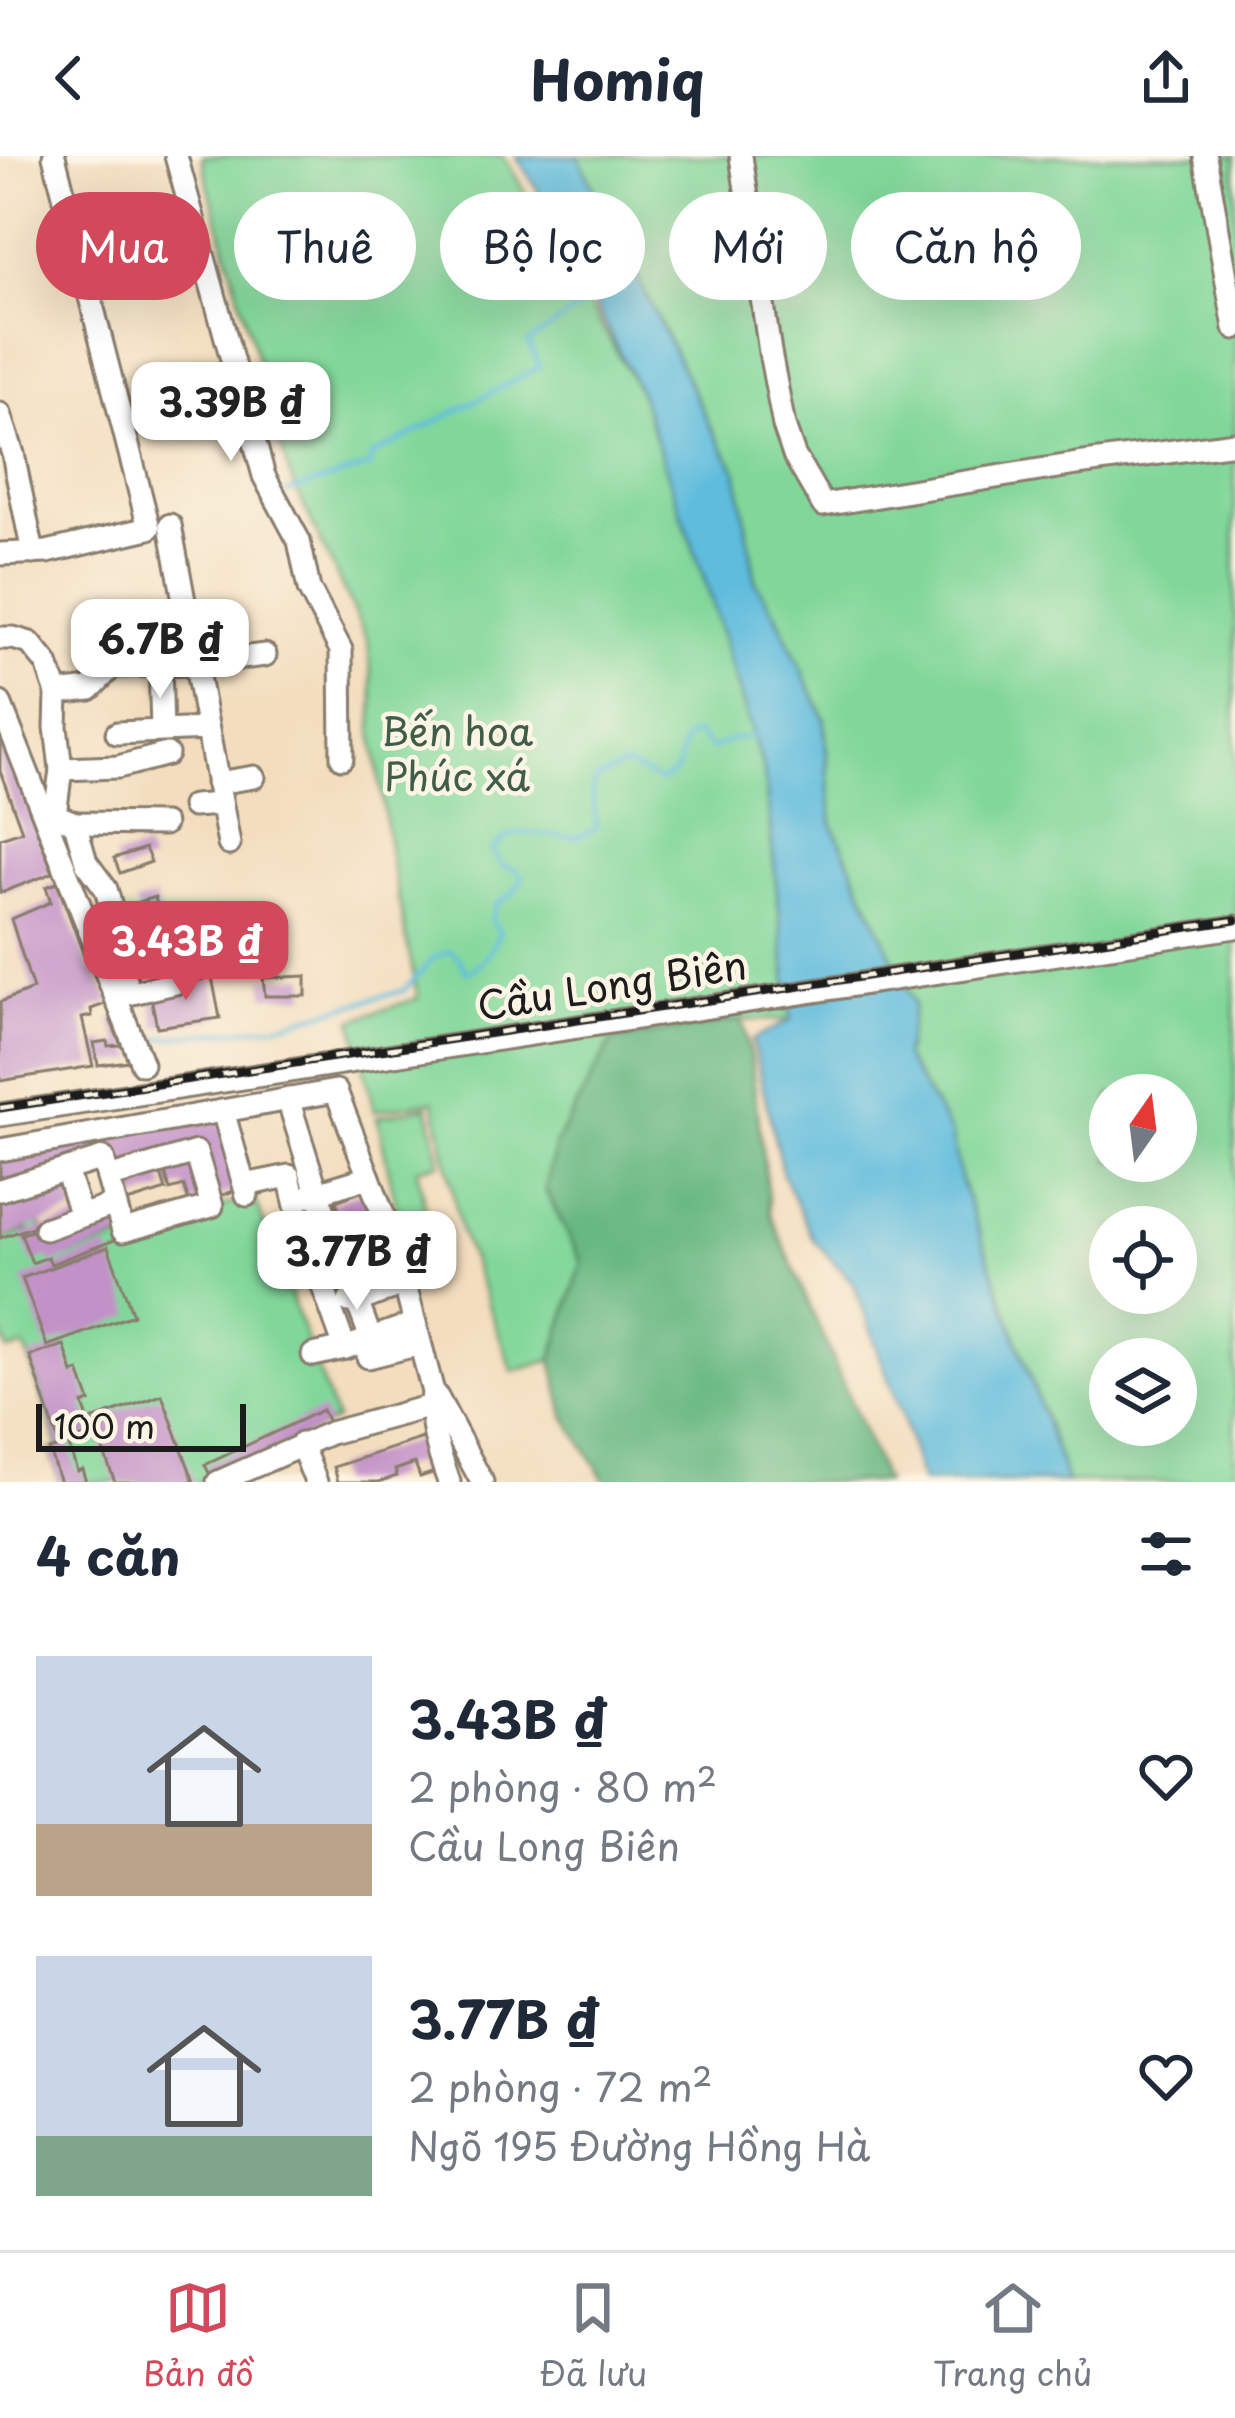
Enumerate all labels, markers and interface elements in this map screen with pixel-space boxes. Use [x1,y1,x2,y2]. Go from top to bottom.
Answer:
text: Homiq [530,38,705,119]
icon: back [36,45,102,111]
icon: share [1133,45,1199,111]
chip: Mua [36,192,210,300]
chip: Thuê [234,192,416,300]
chip: Bộ lọc [440,192,645,300]
chip: Mới [669,192,827,300]
chip: Căn hộ [851,192,1081,300]
pin: 3.39B ₫ [120,362,342,464]
text: 3.39B ₫ [158,371,304,430]
pin: 6.7B ₫ [62,599,258,701]
text: 6.7B ₫ [98,608,222,667]
park label: Bến hoa Phúc xá [381,700,534,804]
pin: 3.43B ₫ [75,901,297,1003]
text: 3.43B ₫ [110,910,262,969]
street label: Cầu Long Biên [473,933,751,1034]
north arrow [1089,1074,1197,1182]
map controls [1089,1074,1197,1446]
button: locate [1089,1206,1197,1314]
pin: 3.77B ₫ [246,1211,468,1313]
text: 3.77B ₫ [284,1220,430,1279]
button: layers [1089,1338,1197,1446]
scale bar [36,1398,246,1451]
text: 100 m [54,1400,155,1450]
text: 4 căn [36,1516,180,1593]
icon: filters [1133,1521,1199,1587]
text: 3.43B ₫ [408,1679,606,1756]
icon: home [132,1704,276,1848]
icon: heart [1133,1743,1199,1809]
text: 2 phòng · 80 m² [408,1756,717,1815]
text: Cầu Long Biên [408,1815,680,1874]
text: 3.77B ₫ [408,1979,598,2056]
icon: home [132,2004,276,2148]
icon: heart [1133,2043,1199,2109]
text: 2 phòng · 72 m² [408,2056,713,2115]
text: Ngõ 195 Đường Hồng Hà [408,2115,870,2174]
tab: Bản đồ [143,2275,253,2397]
tab: Đã lưu [539,2275,647,2397]
tab: Trang chủ [933,2275,1092,2397]

